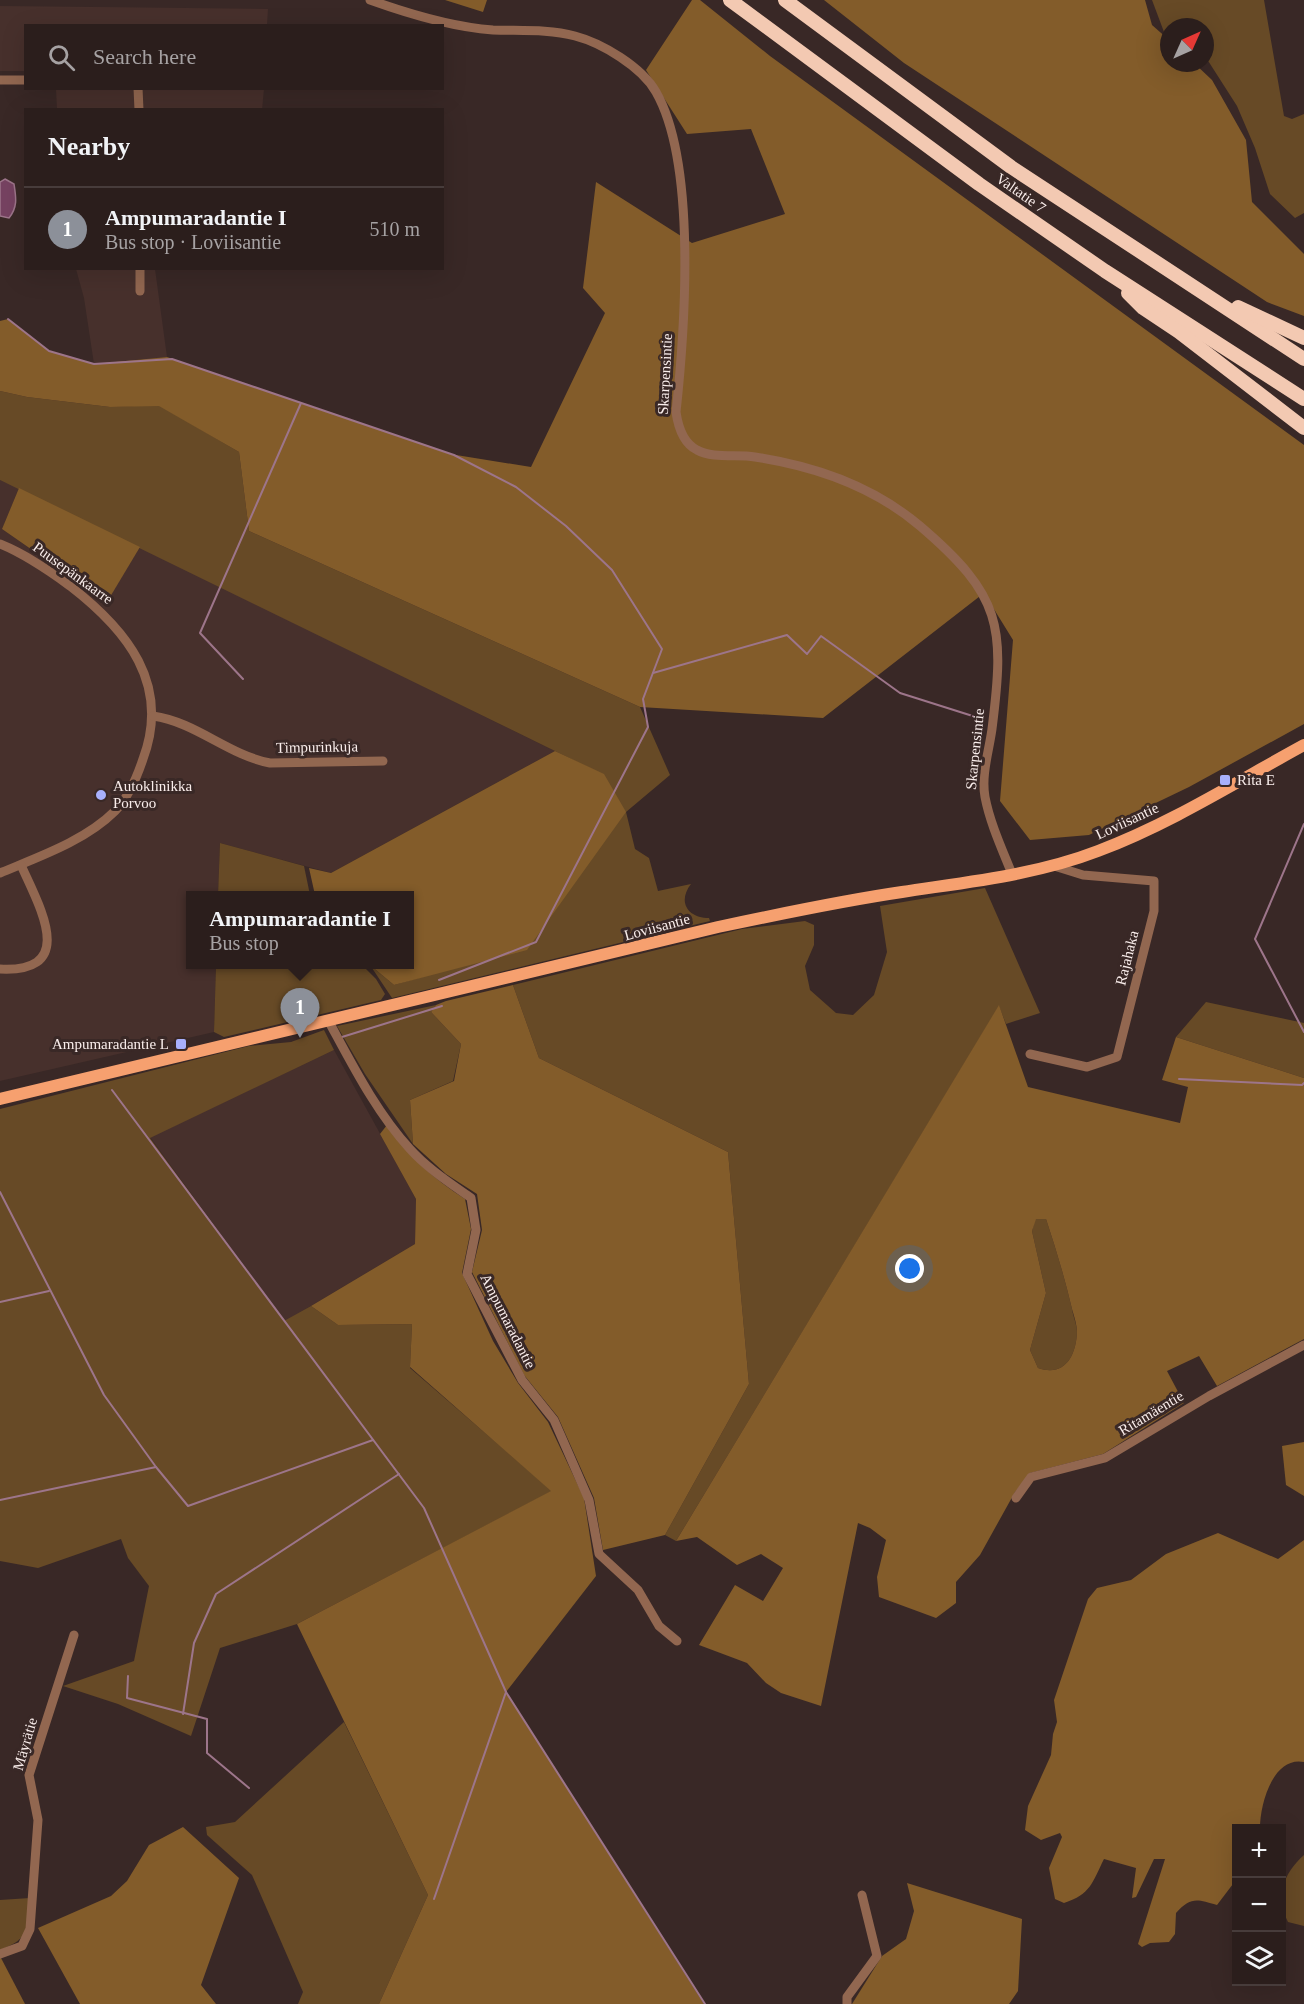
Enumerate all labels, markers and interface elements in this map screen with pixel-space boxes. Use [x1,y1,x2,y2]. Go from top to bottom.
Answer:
north arrow [1160,18,1214,72]
search box [24,24,444,90]
icon: search [45,41,78,74]
text: Search here [93,44,196,69]
text: Nearby [48,132,130,161]
street label: Valtatie 7 [993,170,1049,216]
text: Ampumaradantie I [105,205,287,230]
text: 1 [63,218,73,240]
text: 510 m [369,218,420,240]
text: Bus stop · Loviisantie [105,231,281,253]
street label: Skarpensintie [655,332,675,415]
street label: Puusepänkaarre [30,539,116,608]
street label: Skarpensintie [963,707,987,790]
street label: Timpurinkuja [276,738,358,756]
place label: Rita E [1237,772,1275,788]
marker: Rita E [1218,773,1232,787]
place label: Autoklinikka Porvoo [113,778,193,811]
marker: Autoklinikka Porvoo [94,788,108,802]
street label: Loviisantie [1093,799,1161,843]
popup [186,891,414,969]
text: Ampumaradantie I [209,906,391,931]
street label: Loviisantie [622,910,692,943]
street label: Rajahaka [1112,929,1142,987]
text: Bus stop [209,932,279,954]
pin: 1 [280,988,320,1038]
place label: Ampumaradantie L [52,1036,169,1052]
marker: Ampumaradantie L [174,1037,188,1051]
your location [895,1254,924,1283]
street label: Ampumaradantie [477,1271,539,1371]
street label: Ritamäentie [1116,1387,1186,1439]
street label: Mäyrätie [10,1715,40,1772]
map controls [1232,1824,1286,1986]
button: + [1232,1824,1286,1878]
button: − [1232,1878,1286,1932]
button: layers [1232,1932,1286,1986]

